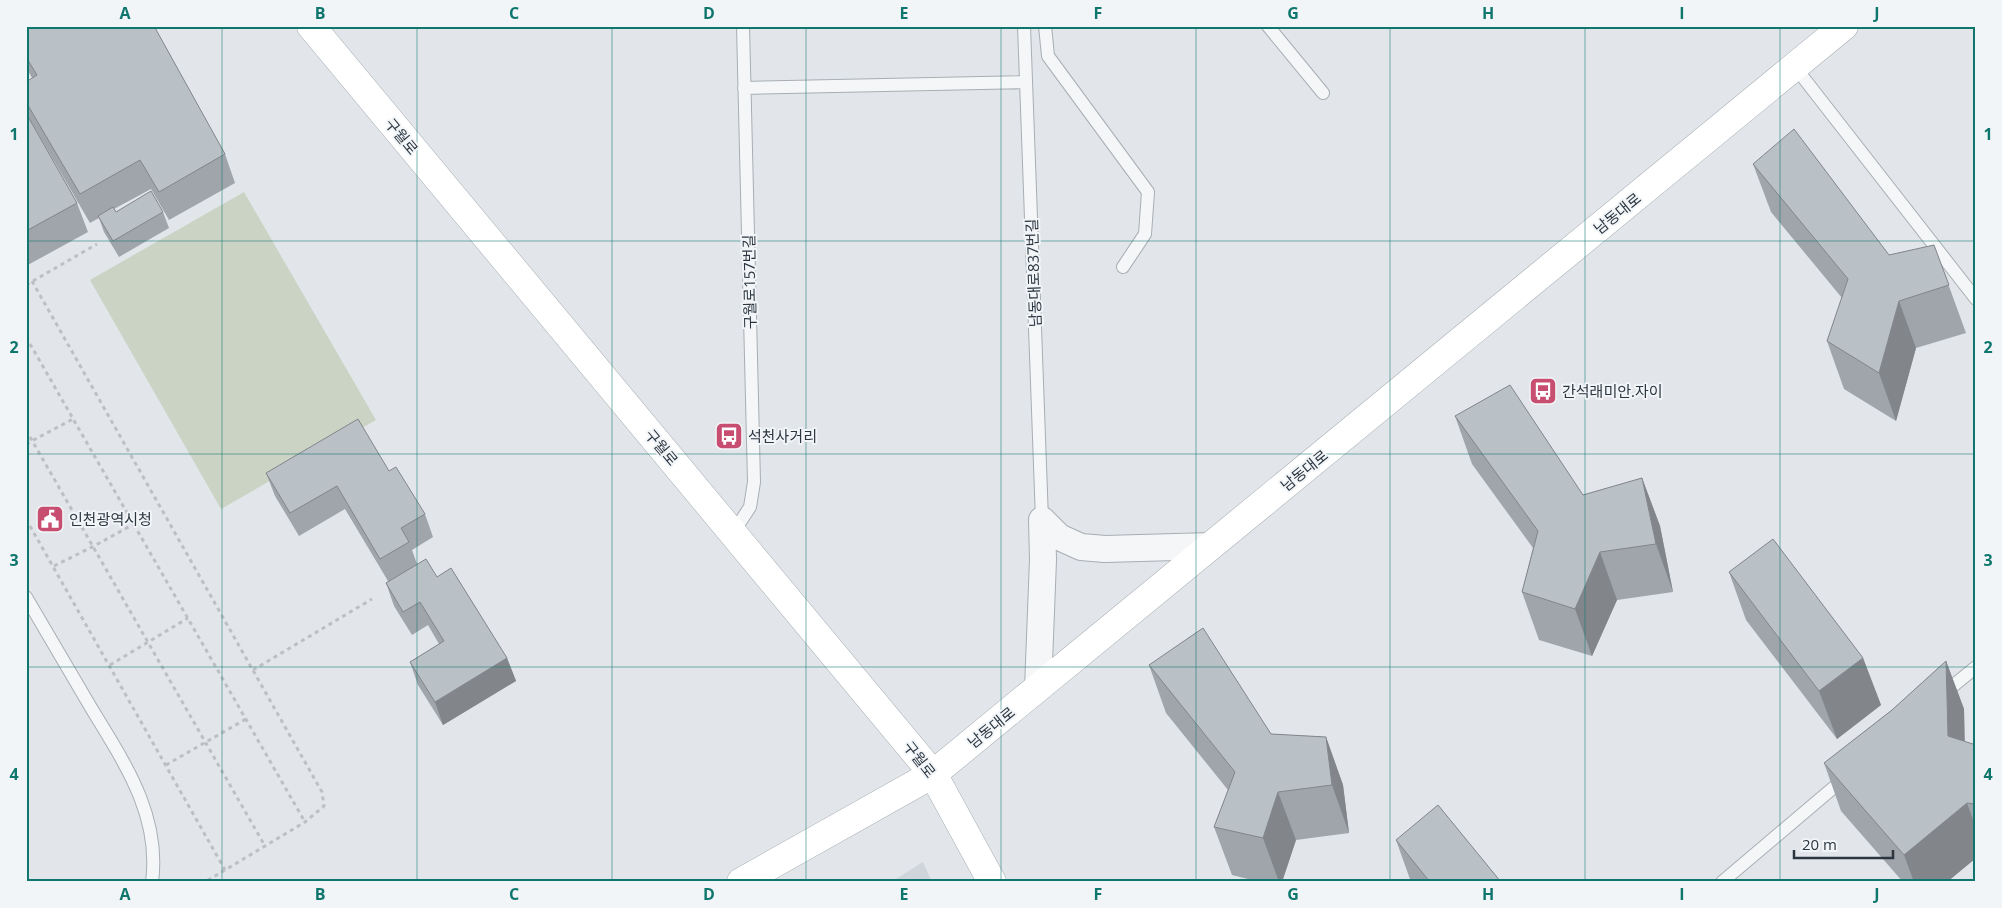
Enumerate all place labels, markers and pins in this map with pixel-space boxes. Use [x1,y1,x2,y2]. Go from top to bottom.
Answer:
bus stop icon: 간석래미안.자이 [1528,376,1558,406]
place label: 간석래미안.자이 [1562,381,1663,401]
bus stop icon: 석천사거리 [714,421,744,451]
place label: 석천사거리 [748,426,817,446]
public building icon: 인천광역시청 [35,504,65,534]
place label: 인천광역시청 [69,509,152,529]

